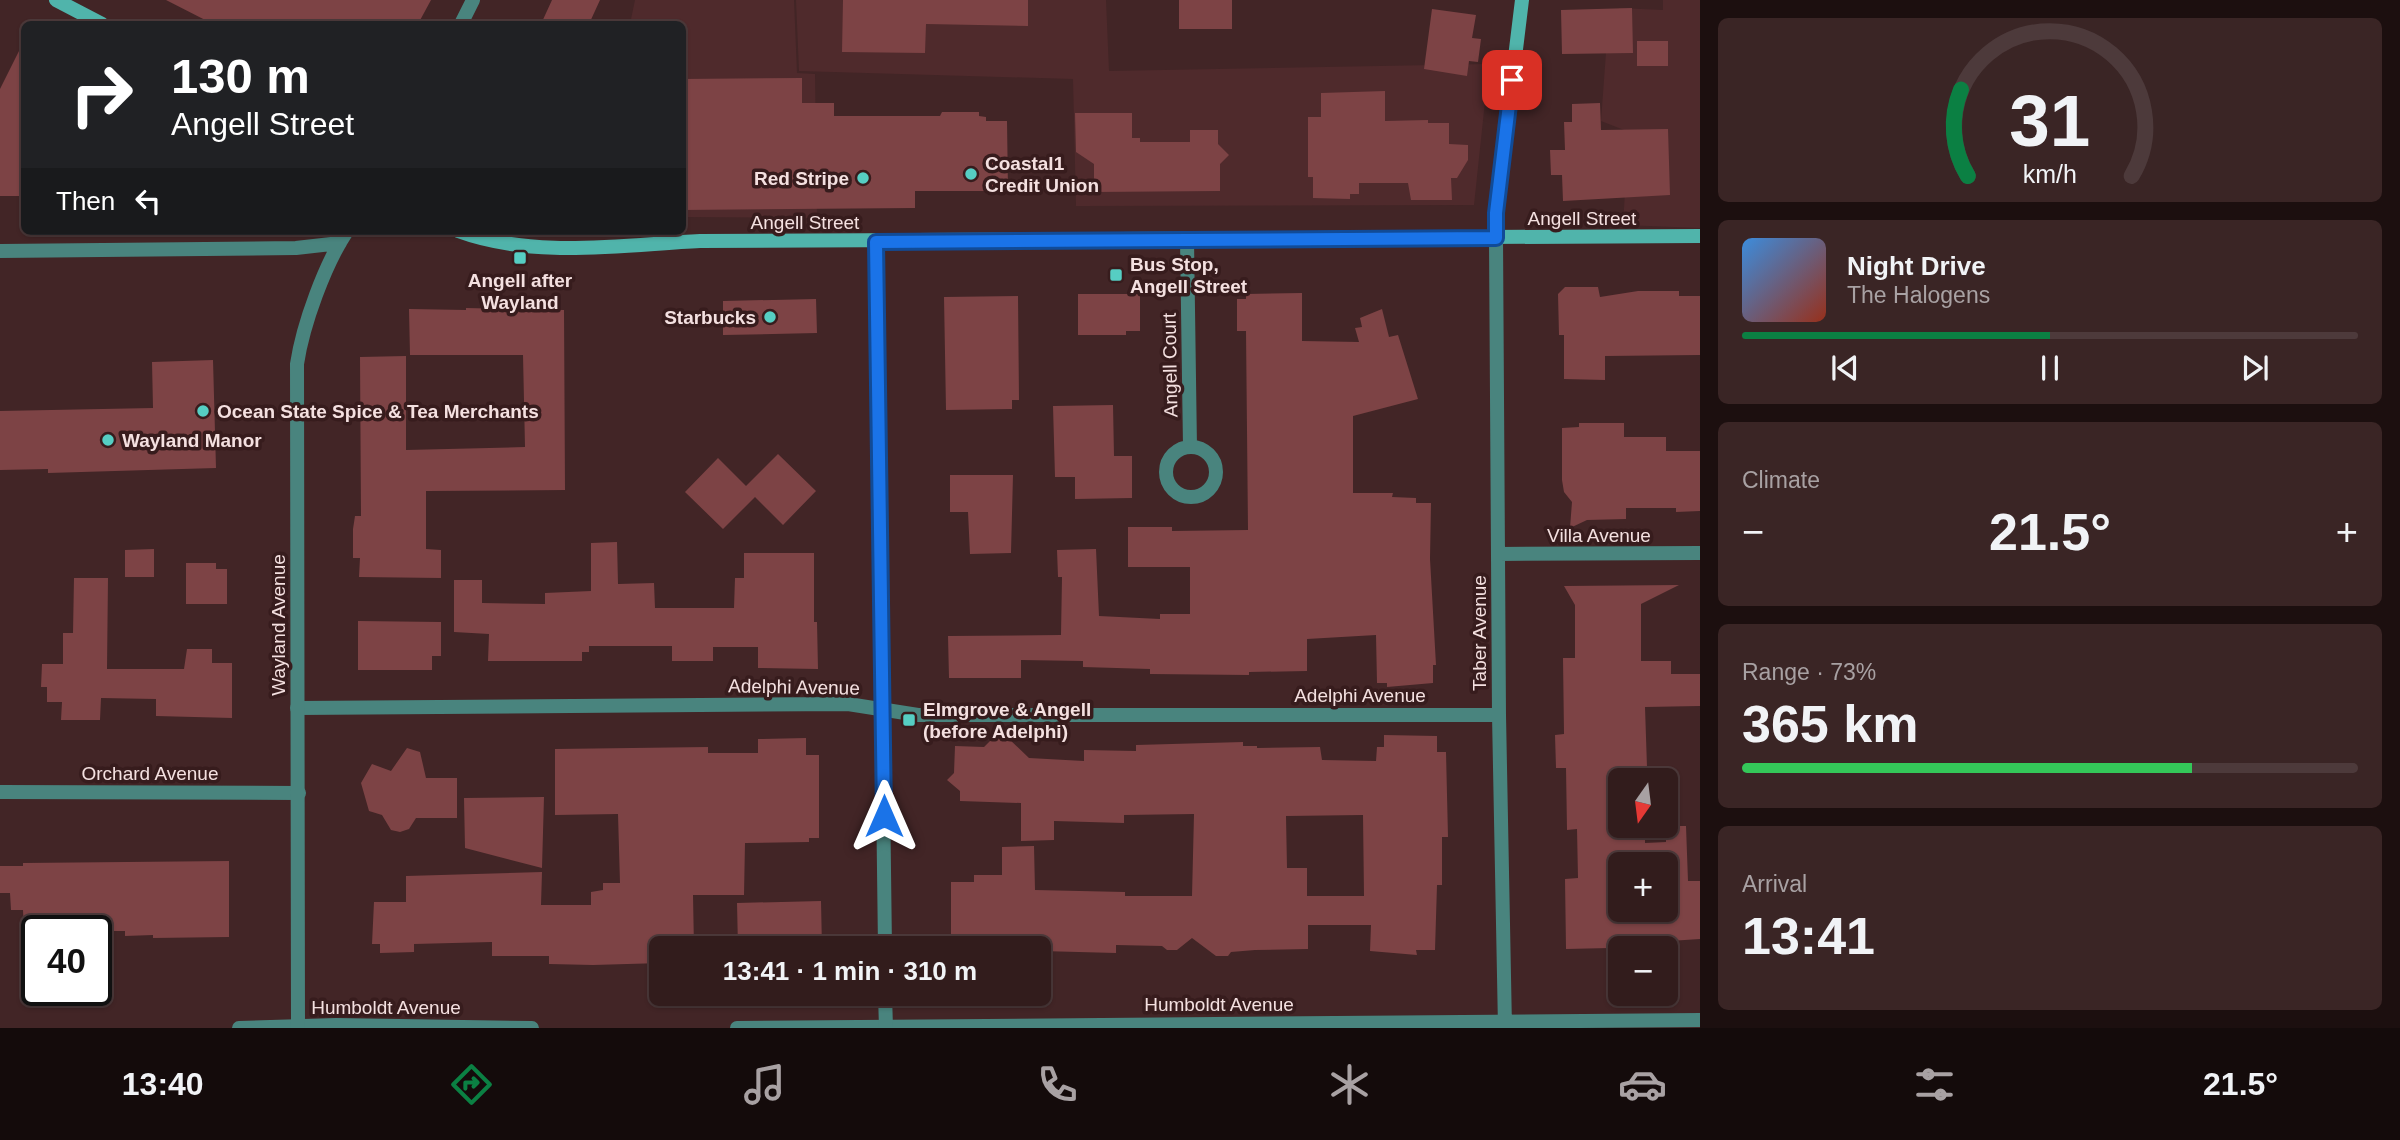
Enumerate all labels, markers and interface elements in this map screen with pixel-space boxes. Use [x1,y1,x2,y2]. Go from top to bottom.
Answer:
icon: right [56,49,147,140]
text: 130 m [171,49,310,103]
pin [1482,50,1542,110]
icon: arrive [1493,61,1531,99]
text: 31 [2010,80,2090,161]
text: Angell Street [171,106,354,142]
place label: Coastal1 Credit Union [985,153,1099,196]
text: km/h [2023,160,2077,188]
marker: Coastal1 Credit Union [963,166,979,182]
place label: Red Stripe [754,168,849,189]
marker: Red Stripe [855,170,871,186]
icon: left [129,182,167,220]
text: Then [56,186,115,216]
street label: Angell Street [1528,208,1637,229]
street label: Angell Street [751,212,860,233]
marker: Angell after Wayland [512,250,528,266]
text: Night Drive [1847,251,1986,281]
place label: Bus Stop, Angell Street [1130,254,1248,297]
marker: Bus Stop, Angell Street [1108,267,1124,283]
place label: Angell after Wayland [468,270,573,313]
text: The Halogens [1847,282,1990,308]
place label: Starbucks [664,307,756,328]
marker: Starbucks [762,309,778,325]
street label: Angell Court [1159,312,1181,417]
icon: previous [1826,349,1864,387]
icon: pause [2031,349,2069,387]
icon: next [2236,349,2274,387]
place label: Ocean State Spice & Tea Merchants [217,401,539,422]
marker: Ocean State Spice & Tea Merchants [195,403,211,419]
place label: Wayland Manor [122,430,262,451]
marker: Wayland Manor [100,432,116,448]
text: Climate [1742,467,1820,493]
text: 21.5° [1989,503,2111,561]
text: − [1742,511,1764,553]
text: + [2336,511,2358,553]
street label: Villa Avenue [1547,525,1651,546]
street label: Wayland Avenue [268,554,289,696]
street label: Taber Avenue [1469,575,1490,691]
text: Range · 73% [1742,659,1876,685]
street label: Adelphi Avenue [728,675,860,699]
street label: Adelphi Avenue [1294,685,1426,706]
text: 365 km [1742,695,1918,753]
place label: Elmgrove & Angell (before Adelphi) [923,699,1091,742]
marker: Elmgrove & Angell (before Adelphi) [901,712,917,728]
street label: Orchard Avenue [82,763,218,784]
north arrow [1608,768,1678,838]
map controls [1608,768,1678,1006]
position arrow [847,779,921,853]
button: + [1608,852,1678,922]
text: Arrival [1742,871,1807,897]
text: 13:41 [1742,907,1875,965]
speed limit sign: 40 [21,915,112,1006]
button: − [1608,936,1678,1006]
text: 13:41 · 1 min · 310 m [723,956,977,986]
street label: Humboldt Avenue [1144,994,1294,1015]
street label: Humboldt Avenue [311,997,461,1018]
icon: directions [447,1060,496,1109]
icon: music [740,1060,789,1109]
icon: phone [1033,1060,1082,1109]
icon: climate [1325,1060,1374,1109]
icon: car [1618,1060,1667,1109]
icon: filters [1910,1060,1959,1109]
text: 13:40 [122,1066,204,1102]
text: 21.5° [2203,1066,2278,1102]

